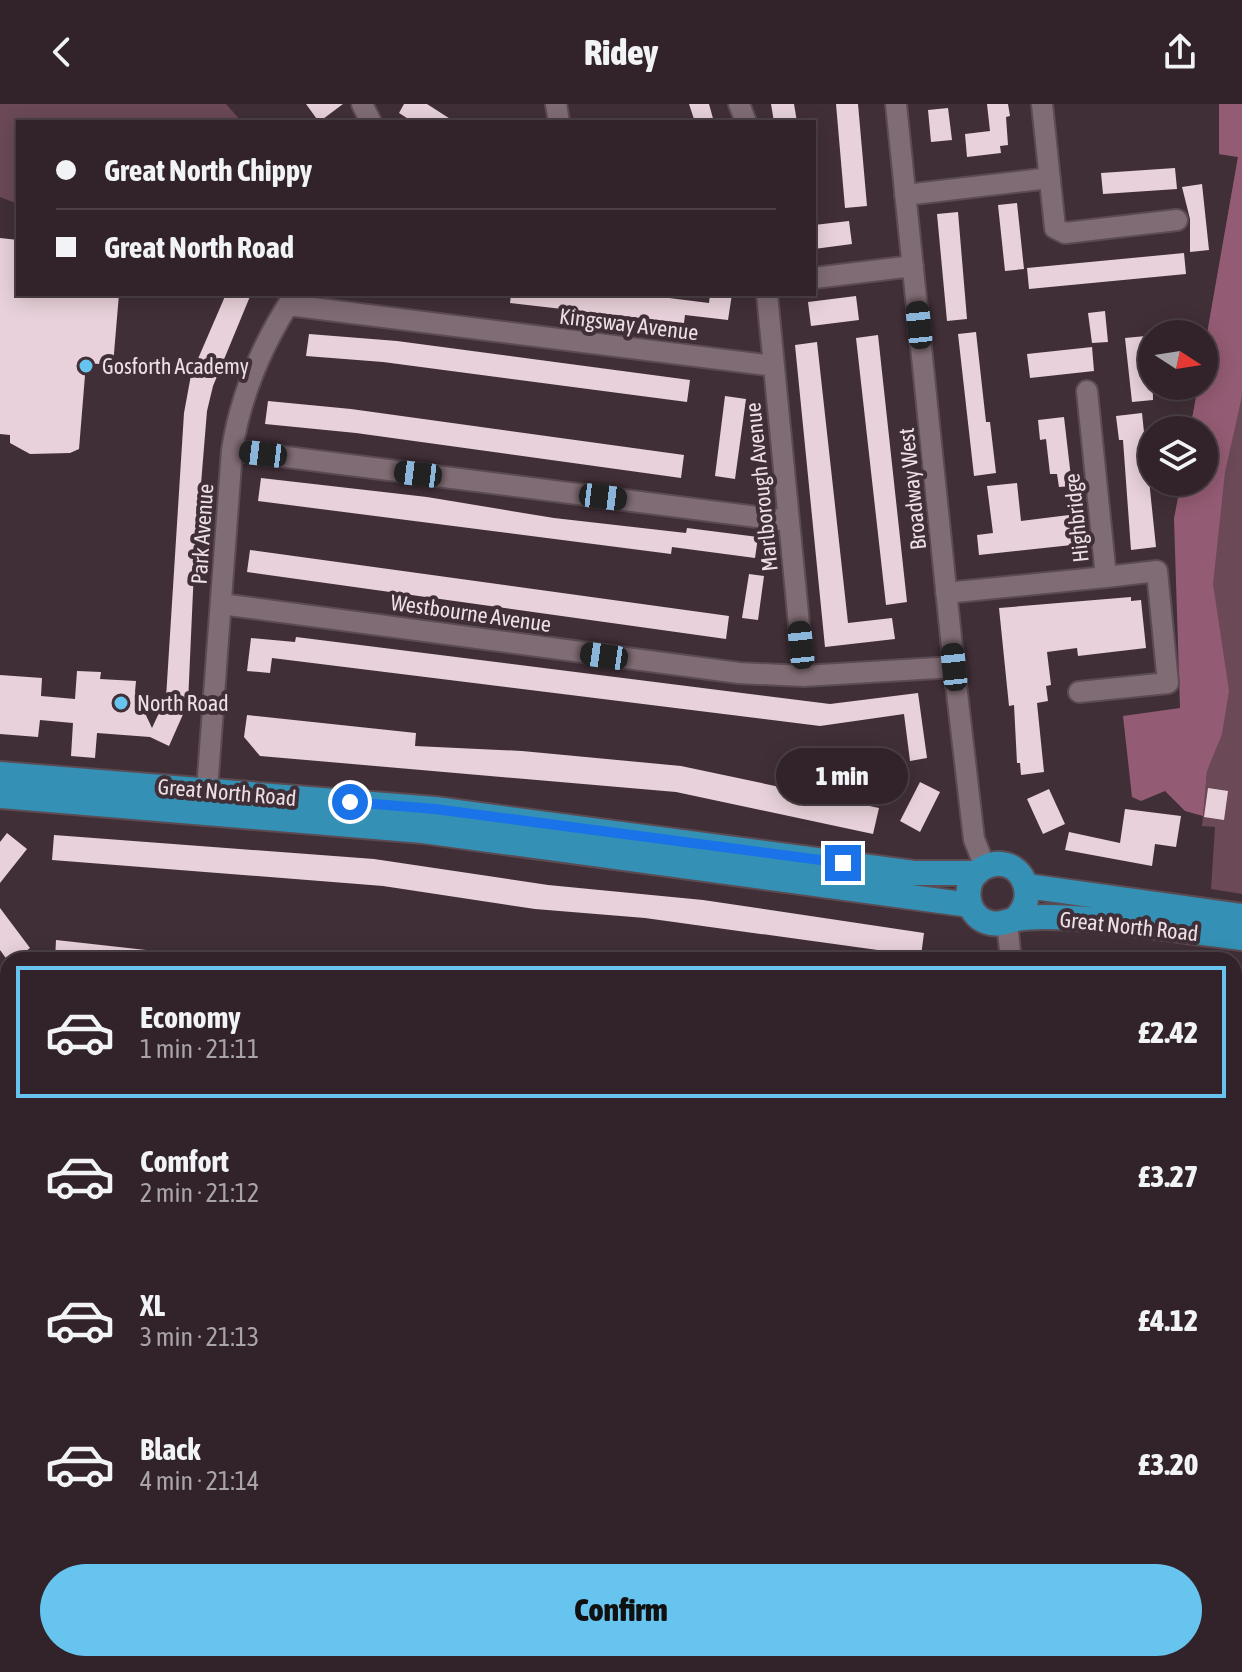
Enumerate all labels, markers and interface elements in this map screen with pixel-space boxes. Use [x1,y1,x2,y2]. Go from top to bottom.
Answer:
icon: back [40,30,84,74]
icon: share [1158,30,1202,74]
text: Ridey [584,31,658,73]
text: Great North Chippy [104,153,312,187]
text: Great North Road [104,230,294,264]
car [905,300,933,350]
street label: Kingsway Avenue [558,303,700,345]
north arrow [1138,320,1218,400]
map controls [1138,320,1218,496]
place label: Gosforth Academy [102,353,249,379]
marker: Gosforth Academy [77,357,95,375]
street label: Marlborough Avenue [739,401,783,573]
button: layers [1138,416,1218,496]
street label: Broadway West [893,427,931,551]
car [238,439,288,469]
car [393,459,443,489]
street label: Highbridge [1058,472,1094,564]
car [578,482,628,512]
street label: Park Avenue [186,483,218,585]
street label: Westbourne Avenue [389,589,553,637]
car [787,620,815,670]
car [579,641,629,671]
car [940,642,968,692]
place label: North Road [137,690,229,716]
marker: North Road [112,694,130,712]
callout: 1 min [777,747,909,803]
text: 1 min [815,761,869,791]
street label: Great North Road [156,773,298,811]
route start [332,784,368,820]
route end [825,845,861,881]
street label: Great North Road [1058,906,1200,946]
icon: car [44,996,116,1068]
text: Economy [140,1000,241,1034]
text: £2.42 [1138,1015,1198,1049]
text: 1 min · 21:11 [140,1034,259,1064]
icon: car [44,1140,116,1212]
text: Comfort [140,1144,229,1178]
text: £3.27 [1138,1159,1198,1193]
text: 2 min · 21:12 [140,1178,259,1208]
icon: car [44,1284,116,1356]
text: XL [140,1288,165,1322]
text: £4.12 [1138,1303,1198,1337]
text: 3 min · 21:13 [140,1322,259,1352]
icon: car [44,1428,116,1500]
text: Black [140,1432,200,1466]
text: £3.20 [1138,1447,1198,1481]
text: 4 min · 21:14 [140,1466,259,1496]
button: Confirm [40,1564,1202,1656]

